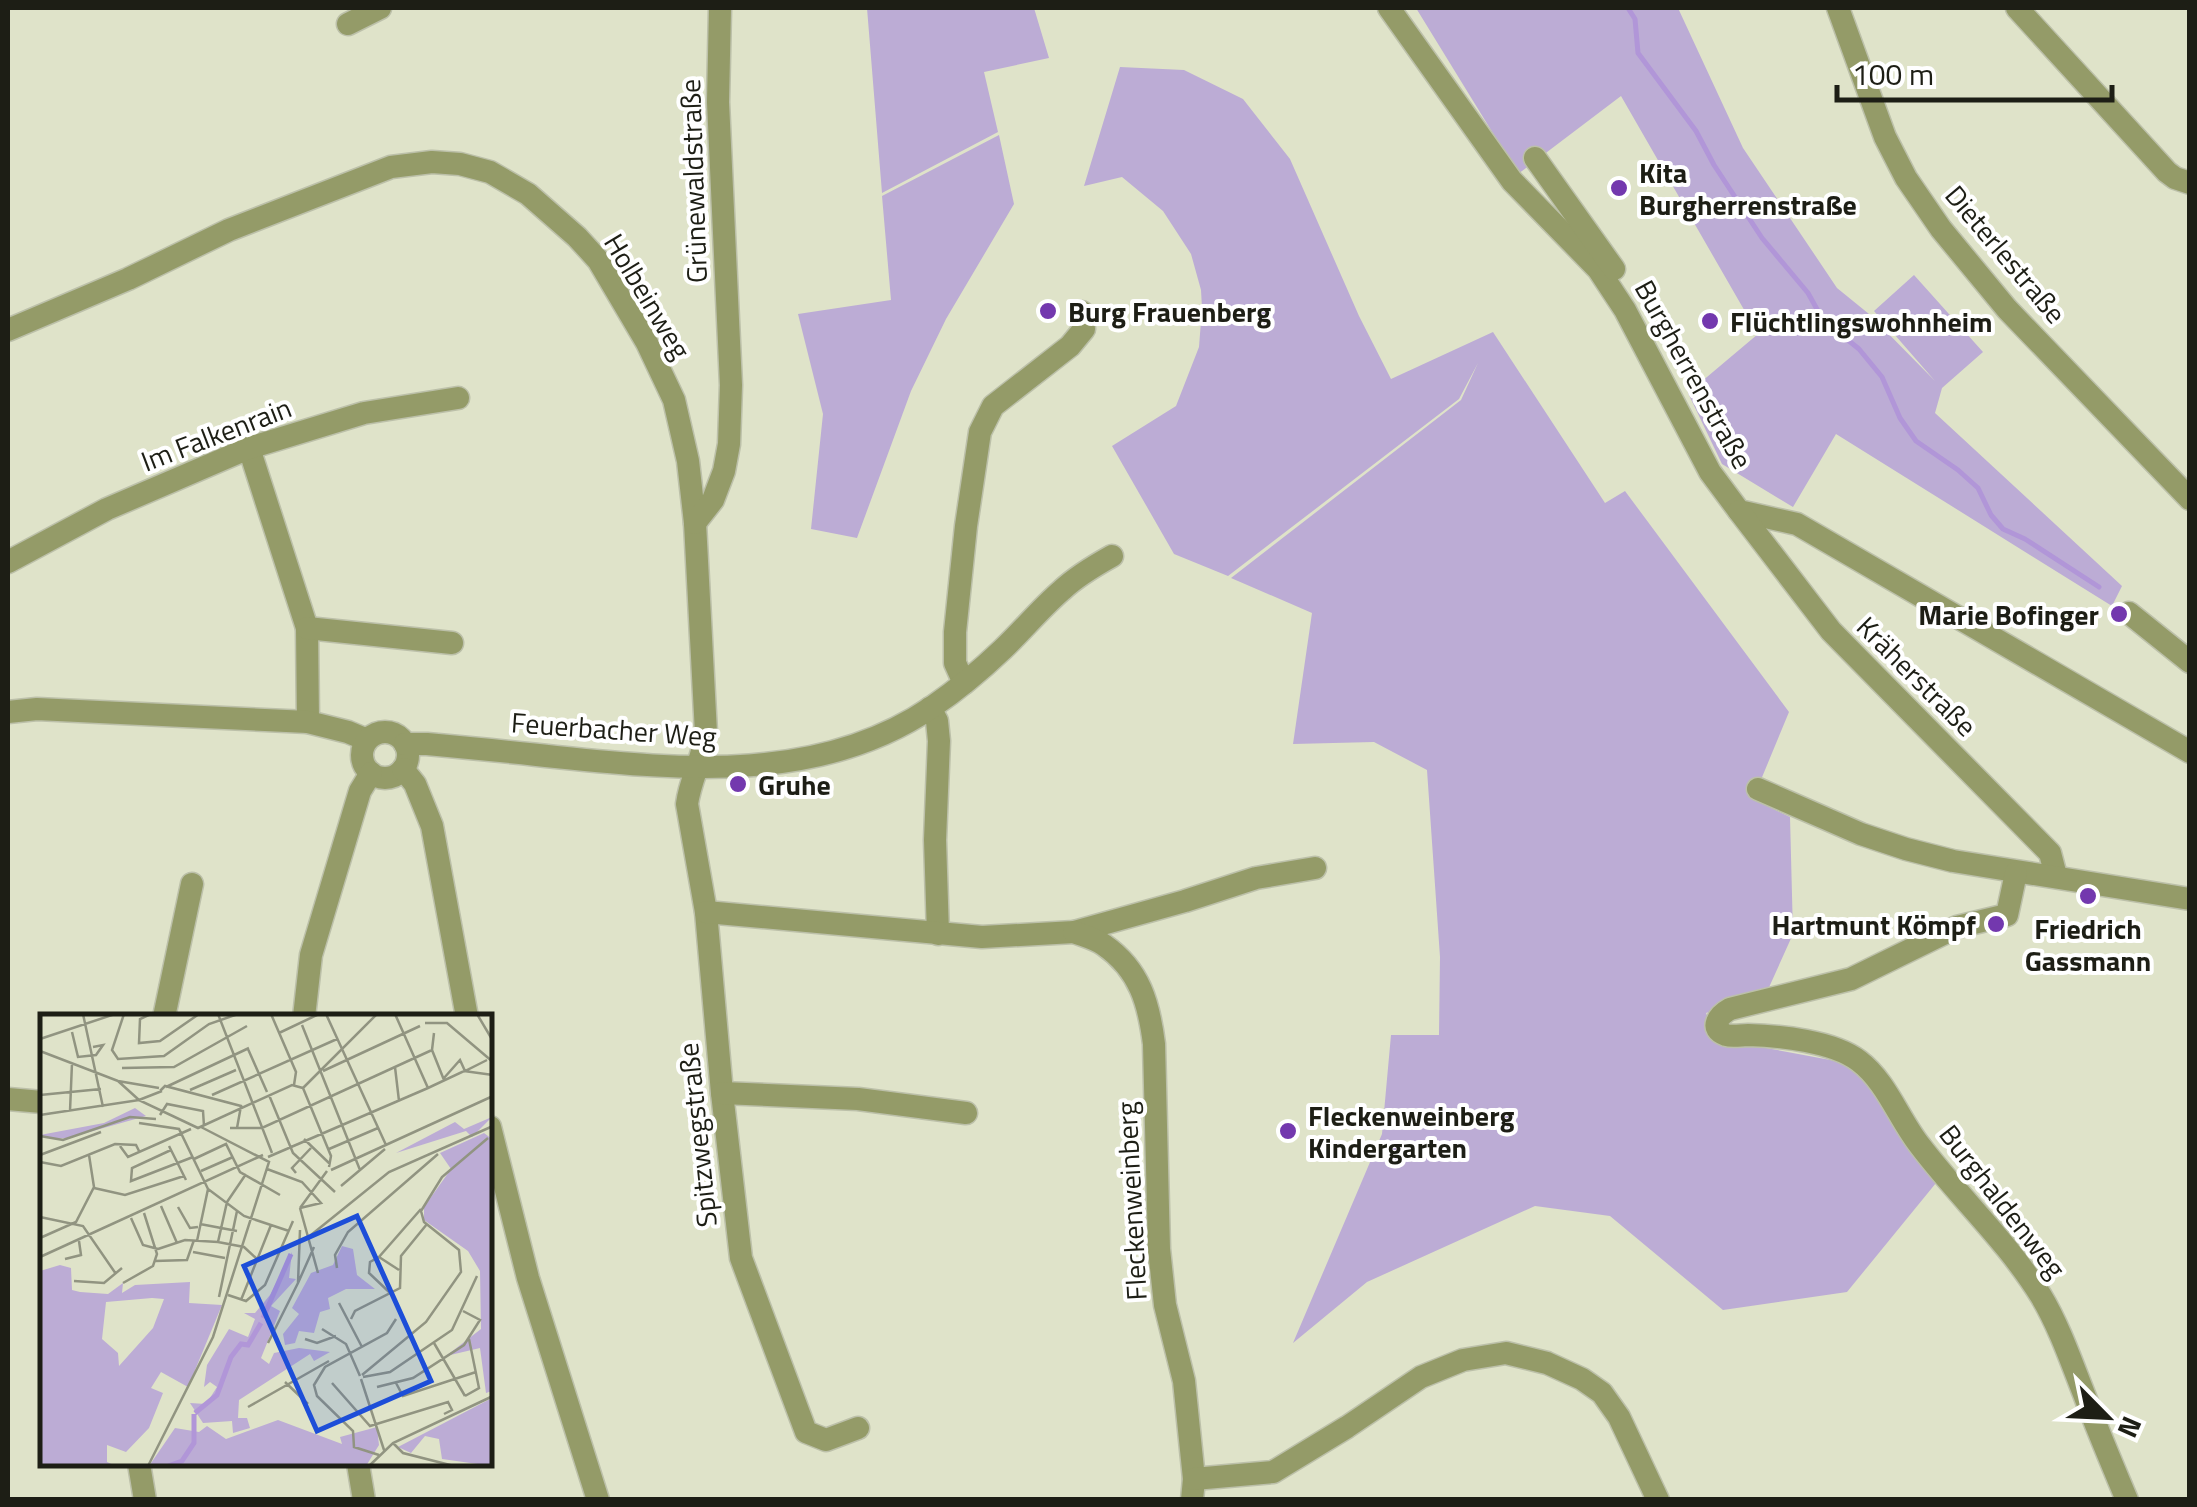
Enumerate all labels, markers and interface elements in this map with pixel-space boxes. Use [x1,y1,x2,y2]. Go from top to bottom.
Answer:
scale bar [1837,40,2112,102]
text: 100 m [1852,51,1934,97]
street label: Grünewaldstraße [668,78,718,284]
place label: Kita Burgherrenstraße [1639,151,1857,226]
street label: Dieterlestraße [1935,175,2077,333]
marker: Kita Burgherrenstraße [1608,177,1630,199]
street label: Holbeinweg [594,225,702,367]
street label: Burgherrenstraße [1624,272,1764,476]
place label: Burg Frauenberg [1068,290,1271,333]
marker: Burg Frauenberg [1037,300,1059,322]
place label: Flüchtlingswohnheim [1730,300,1992,343]
marker: Flüchtlingswohnheim [1699,310,1721,332]
street label: Im Falkenrain [135,386,297,482]
place label: Marie Bofinger [1918,593,2099,636]
marker: Marie Bofinger [2108,603,2130,625]
street label: Kräherstraße [1847,606,1987,746]
street label: Feuerbacher Weg [510,700,718,758]
place label: Gruhe [758,763,831,806]
marker: Gruhe [727,773,749,795]
marker: Friedrich Gassmann [2077,885,2099,907]
place label: Hartmunt Kömpf [1772,903,1976,946]
place label: Friedrich Gassmann [2025,907,2151,982]
marker: Hartmunt Kömpf [1985,913,2007,935]
inset map [40,1014,492,1467]
street label: Spitzwegstraße [666,1041,728,1229]
place label: Fleckenweinberg Kindergarten [1308,1094,1515,1169]
street label: Fleckenweinberg [1104,1101,1158,1301]
street label: Burghaldenweg [1929,1115,2077,1287]
marker: Fleckenweinberg Kindergarten [1277,1120,1299,1142]
north arrow [2057,1367,2157,1467]
text: N [2107,1410,2154,1445]

